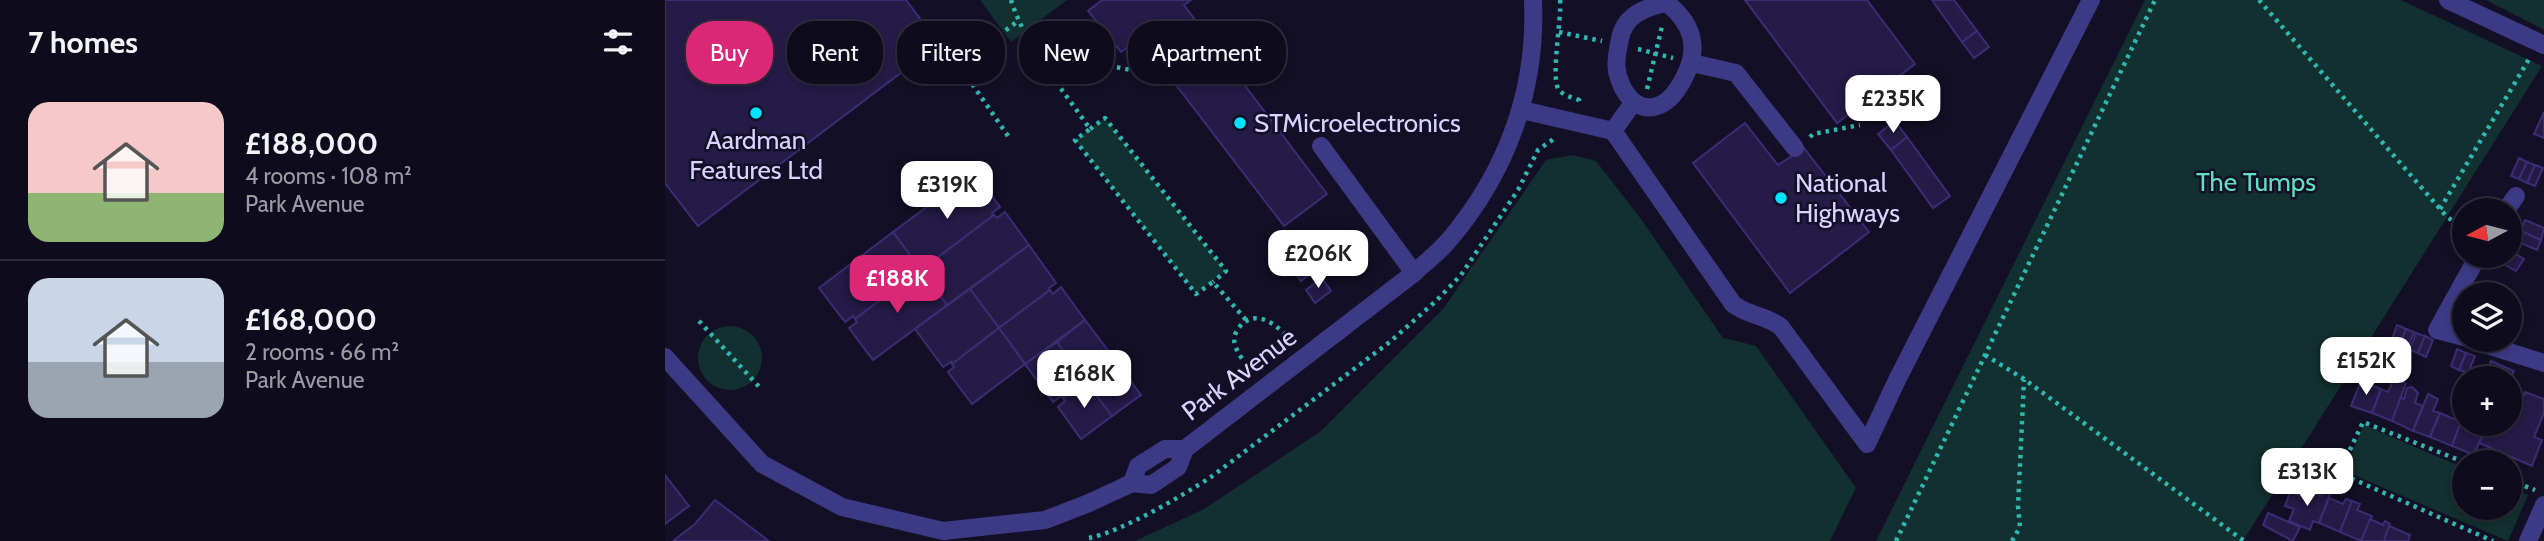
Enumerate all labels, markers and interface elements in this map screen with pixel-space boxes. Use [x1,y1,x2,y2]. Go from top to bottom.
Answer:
chip: Buy [686,21,773,84]
chip: Rent [787,21,883,84]
chip: Filters [897,21,1005,84]
chip: New [1019,21,1114,84]
chip: Apartment [1128,21,1286,84]
icon: filters [599,23,637,61]
text: 7 homes [28,24,138,61]
pin: £235K [1844,76,1942,135]
text: £235K [1861,84,1925,112]
marker: Aardman Features Ltd [748,105,764,121]
place label: STMicroelectronics [1254,107,1461,139]
marker: STMicroelectronics [1232,115,1248,131]
place label: Aardman Features Ltd [689,124,823,186]
text: £188,000 [245,125,378,162]
icon: home [84,130,168,214]
text: 4 rooms · 108 m² [245,162,412,190]
pin: £319K [898,162,996,221]
park label: The Tumps [2196,166,2316,198]
place label: National Highways [1795,167,1900,229]
text: £319K [917,170,977,198]
text: Park Avenue [245,190,365,218]
marker: National Highways [1773,190,1789,206]
north arrow [2452,198,2522,268]
map controls [2452,198,2522,520]
pin: £206K [1269,230,1367,290]
text: £206K [1284,239,1352,267]
pin: £188K [848,256,946,315]
text: £188K [866,264,928,292]
button: layers [2452,282,2522,352]
text: £168,000 [245,301,377,338]
icon: home [84,306,168,390]
street label: Park Avenue [1175,321,1303,427]
text: 2 rooms · 66 m² [245,338,399,366]
pin: £152K [2317,338,2415,397]
text: £152K [2336,346,2396,374]
pin: £168K [1035,350,1133,410]
text: £168K [1053,359,1115,387]
text: Park Avenue [245,366,365,394]
button: + [2452,366,2522,436]
pin: £313K [2258,448,2356,508]
button: − [2452,450,2522,520]
text: £313K [2277,457,2337,485]

